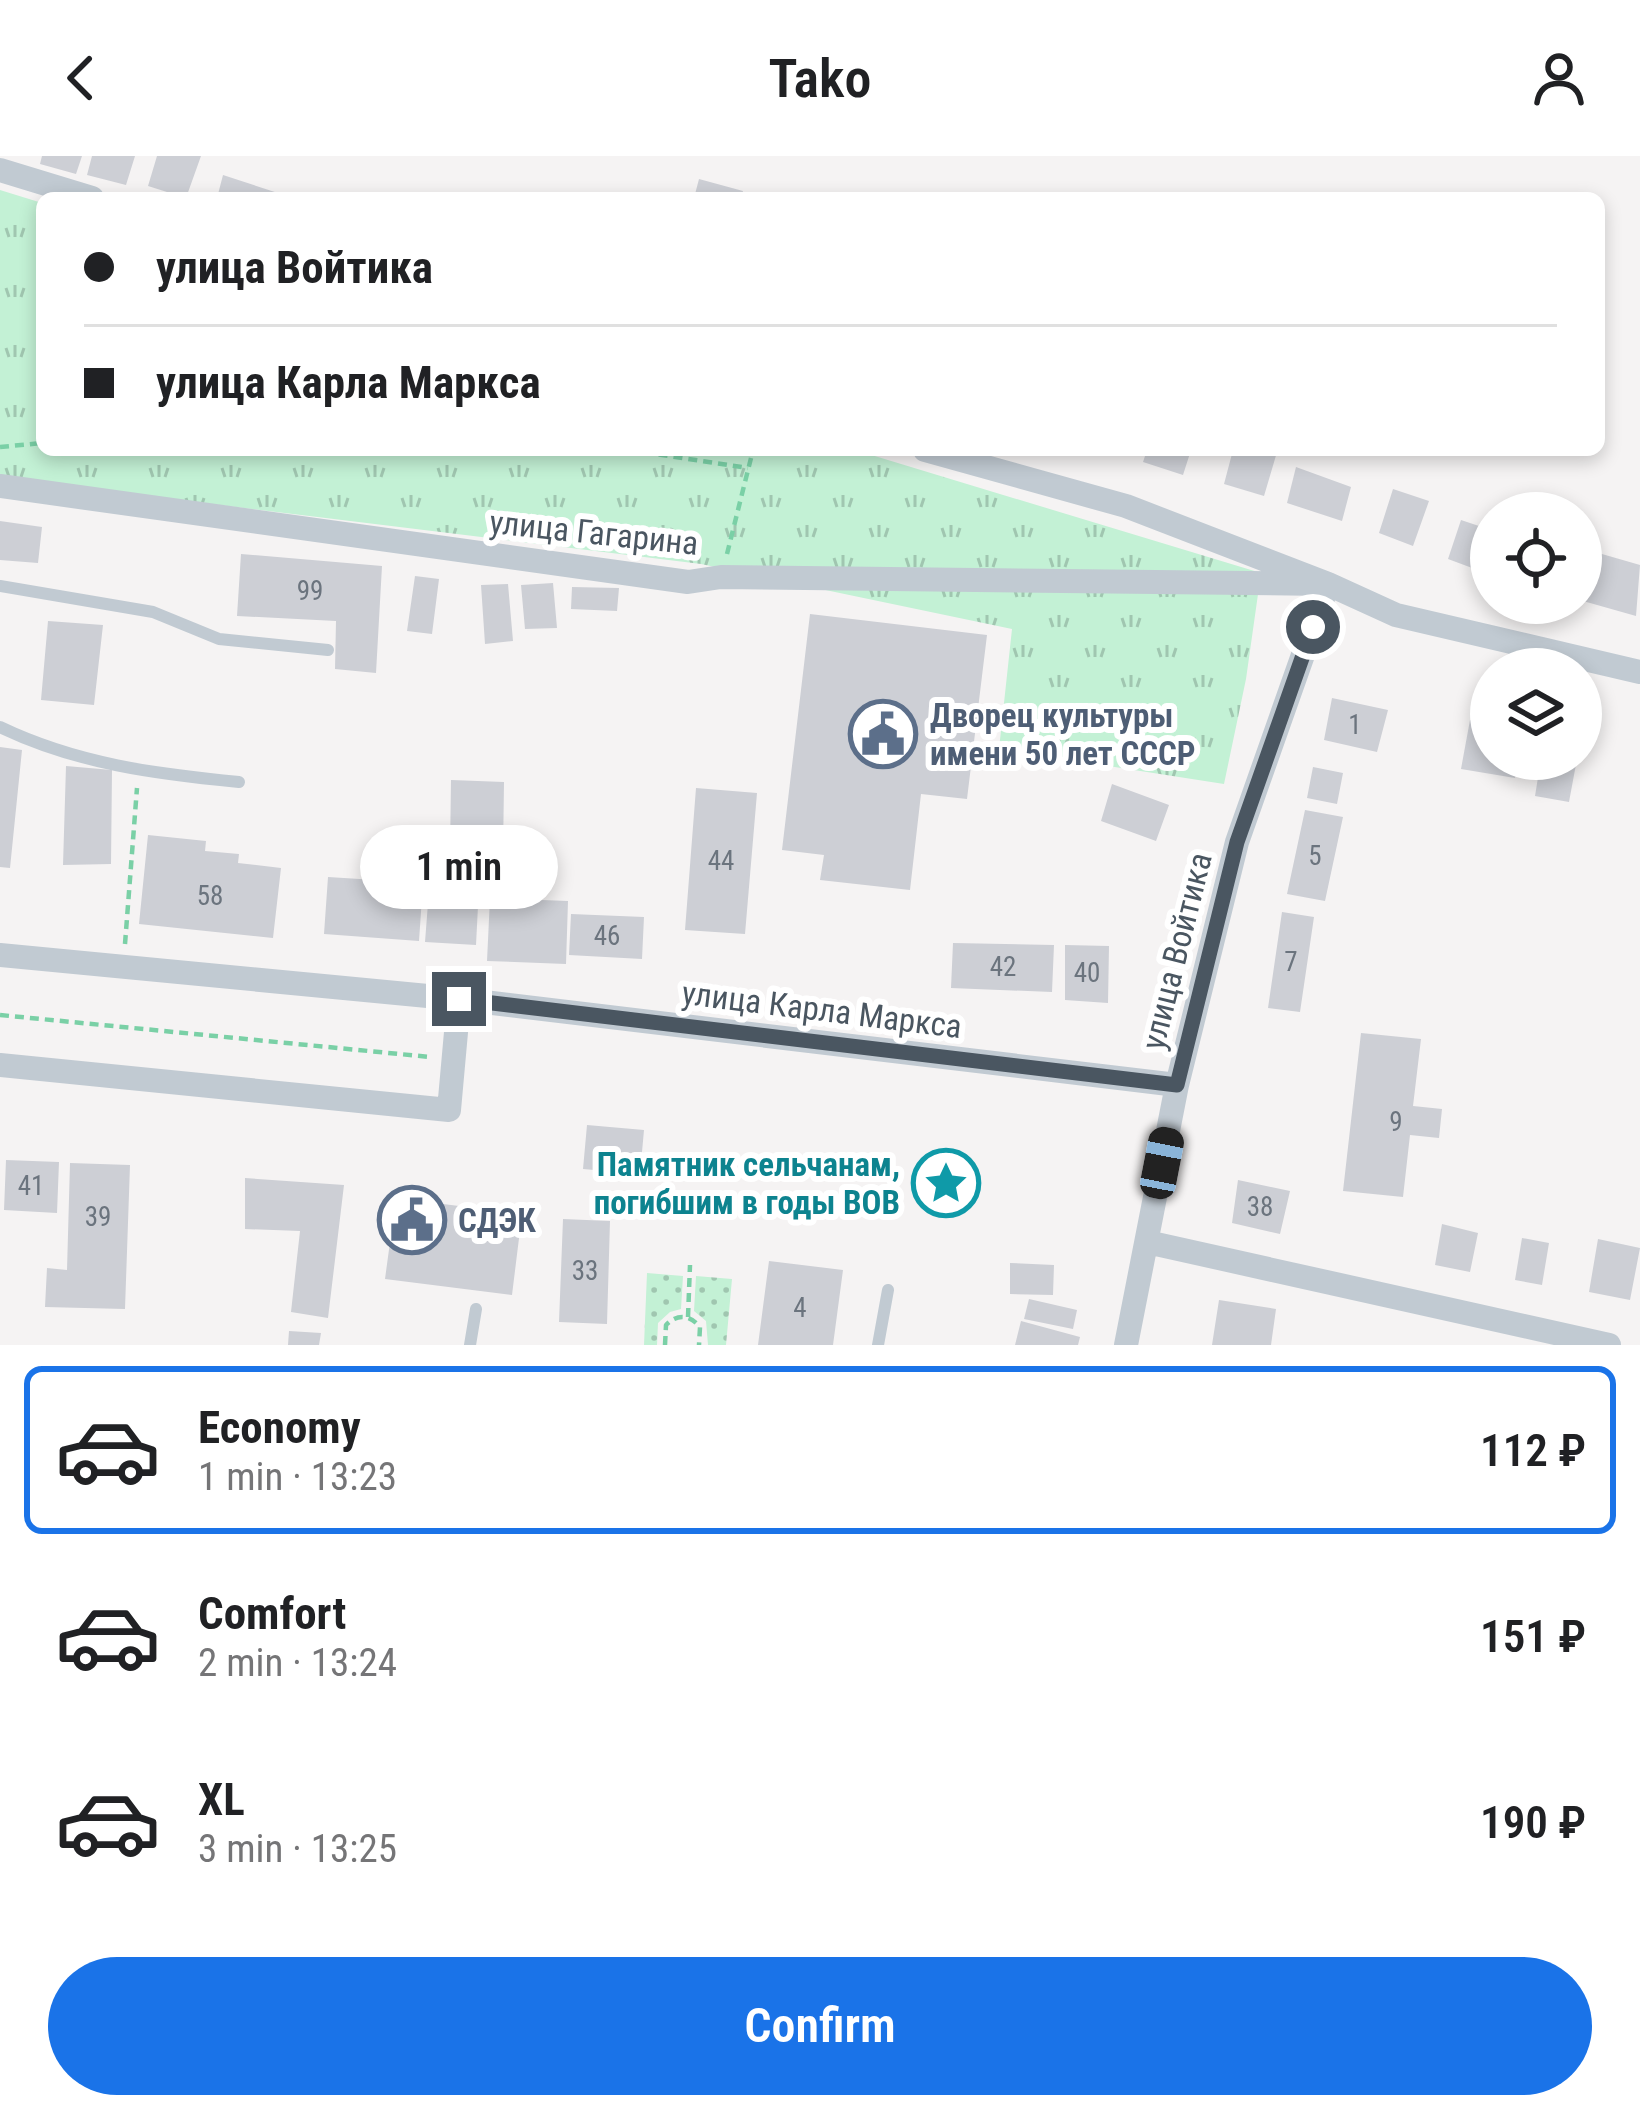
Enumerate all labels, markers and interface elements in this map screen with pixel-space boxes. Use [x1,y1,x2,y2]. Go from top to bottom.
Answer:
icon: back [48,45,114,111]
icon: person [1526,45,1592,111]
text: Tako [769,47,871,110]
text: улица Войтика [156,241,433,294]
text: улица Карла Маркса [156,356,541,409]
map controls [1470,492,1602,780]
button: locate [1470,492,1602,624]
street label: улица Гагарина [488,502,700,563]
house number: 99 [297,575,323,607]
route start [1286,600,1340,654]
button: layers [1470,648,1602,780]
place label: Дворец культуры имени 50 лет СССР [930,696,1196,773]
public building icon: Дворец культуры имени 50 лет СССР [848,699,918,769]
house number: 1 [1348,709,1362,741]
callout: 1 min [360,825,558,909]
house number: 5 [1308,840,1322,872]
text: 1 min [416,844,502,890]
house number: 44 [708,845,734,877]
street label: улица Войтика [1133,849,1220,1054]
house number: 58 [197,880,223,912]
house number: 46 [594,920,620,952]
house number: 7 [1284,946,1298,978]
house number: 42 [990,951,1016,983]
house number: 40 [1074,957,1100,989]
route end [432,972,486,1026]
street label: улица Карла Маркса [680,973,964,1046]
house number: 9 [1389,1106,1403,1138]
car [1137,1124,1187,1202]
place label: Памятник сельчанам, погибшим в годы ВОВ [594,1145,900,1222]
place icon: Памятник сельчанам, погибшим в годы ВОВ [911,1148,981,1218]
house number: 41 [18,1170,44,1202]
public building icon: СДЭК [377,1185,447,1255]
house number: 38 [1247,1191,1273,1223]
house number: 39 [85,1201,111,1233]
place label: СДЭК [458,1201,536,1240]
house number: 33 [572,1255,598,1287]
house number: 4 [793,1292,807,1324]
icon: car [54,1396,162,1504]
text: Economy [198,1401,361,1454]
text: 112 ₽ [1480,1424,1586,1477]
text: 1 min · 13:23 [198,1454,397,1500]
icon: car [54,1582,162,1690]
text: Comfort [198,1587,346,1640]
text: 151 ₽ [1480,1610,1586,1663]
text: 2 min · 13:24 [198,1640,397,1686]
icon: car [54,1768,162,1876]
text: XL [198,1773,245,1826]
text: 190 ₽ [1480,1796,1586,1849]
text: 3 min · 13:25 [198,1826,397,1872]
button: Confirm [48,1957,1592,2095]

